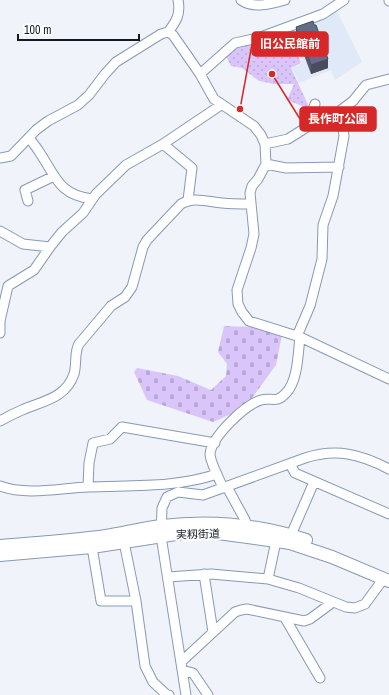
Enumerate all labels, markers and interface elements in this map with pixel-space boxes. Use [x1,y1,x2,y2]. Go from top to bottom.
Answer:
scale bar [18,16,139,42]
text: 100 m [24,22,51,38]
callout: 旧公民館前 [252,32,328,56]
text: 旧公民館前 [260,36,320,52]
callout: 長作町公園 [300,107,376,131]
text: 長作町公園 [308,111,368,127]
street label: 実籾街道 [176,527,220,541]

